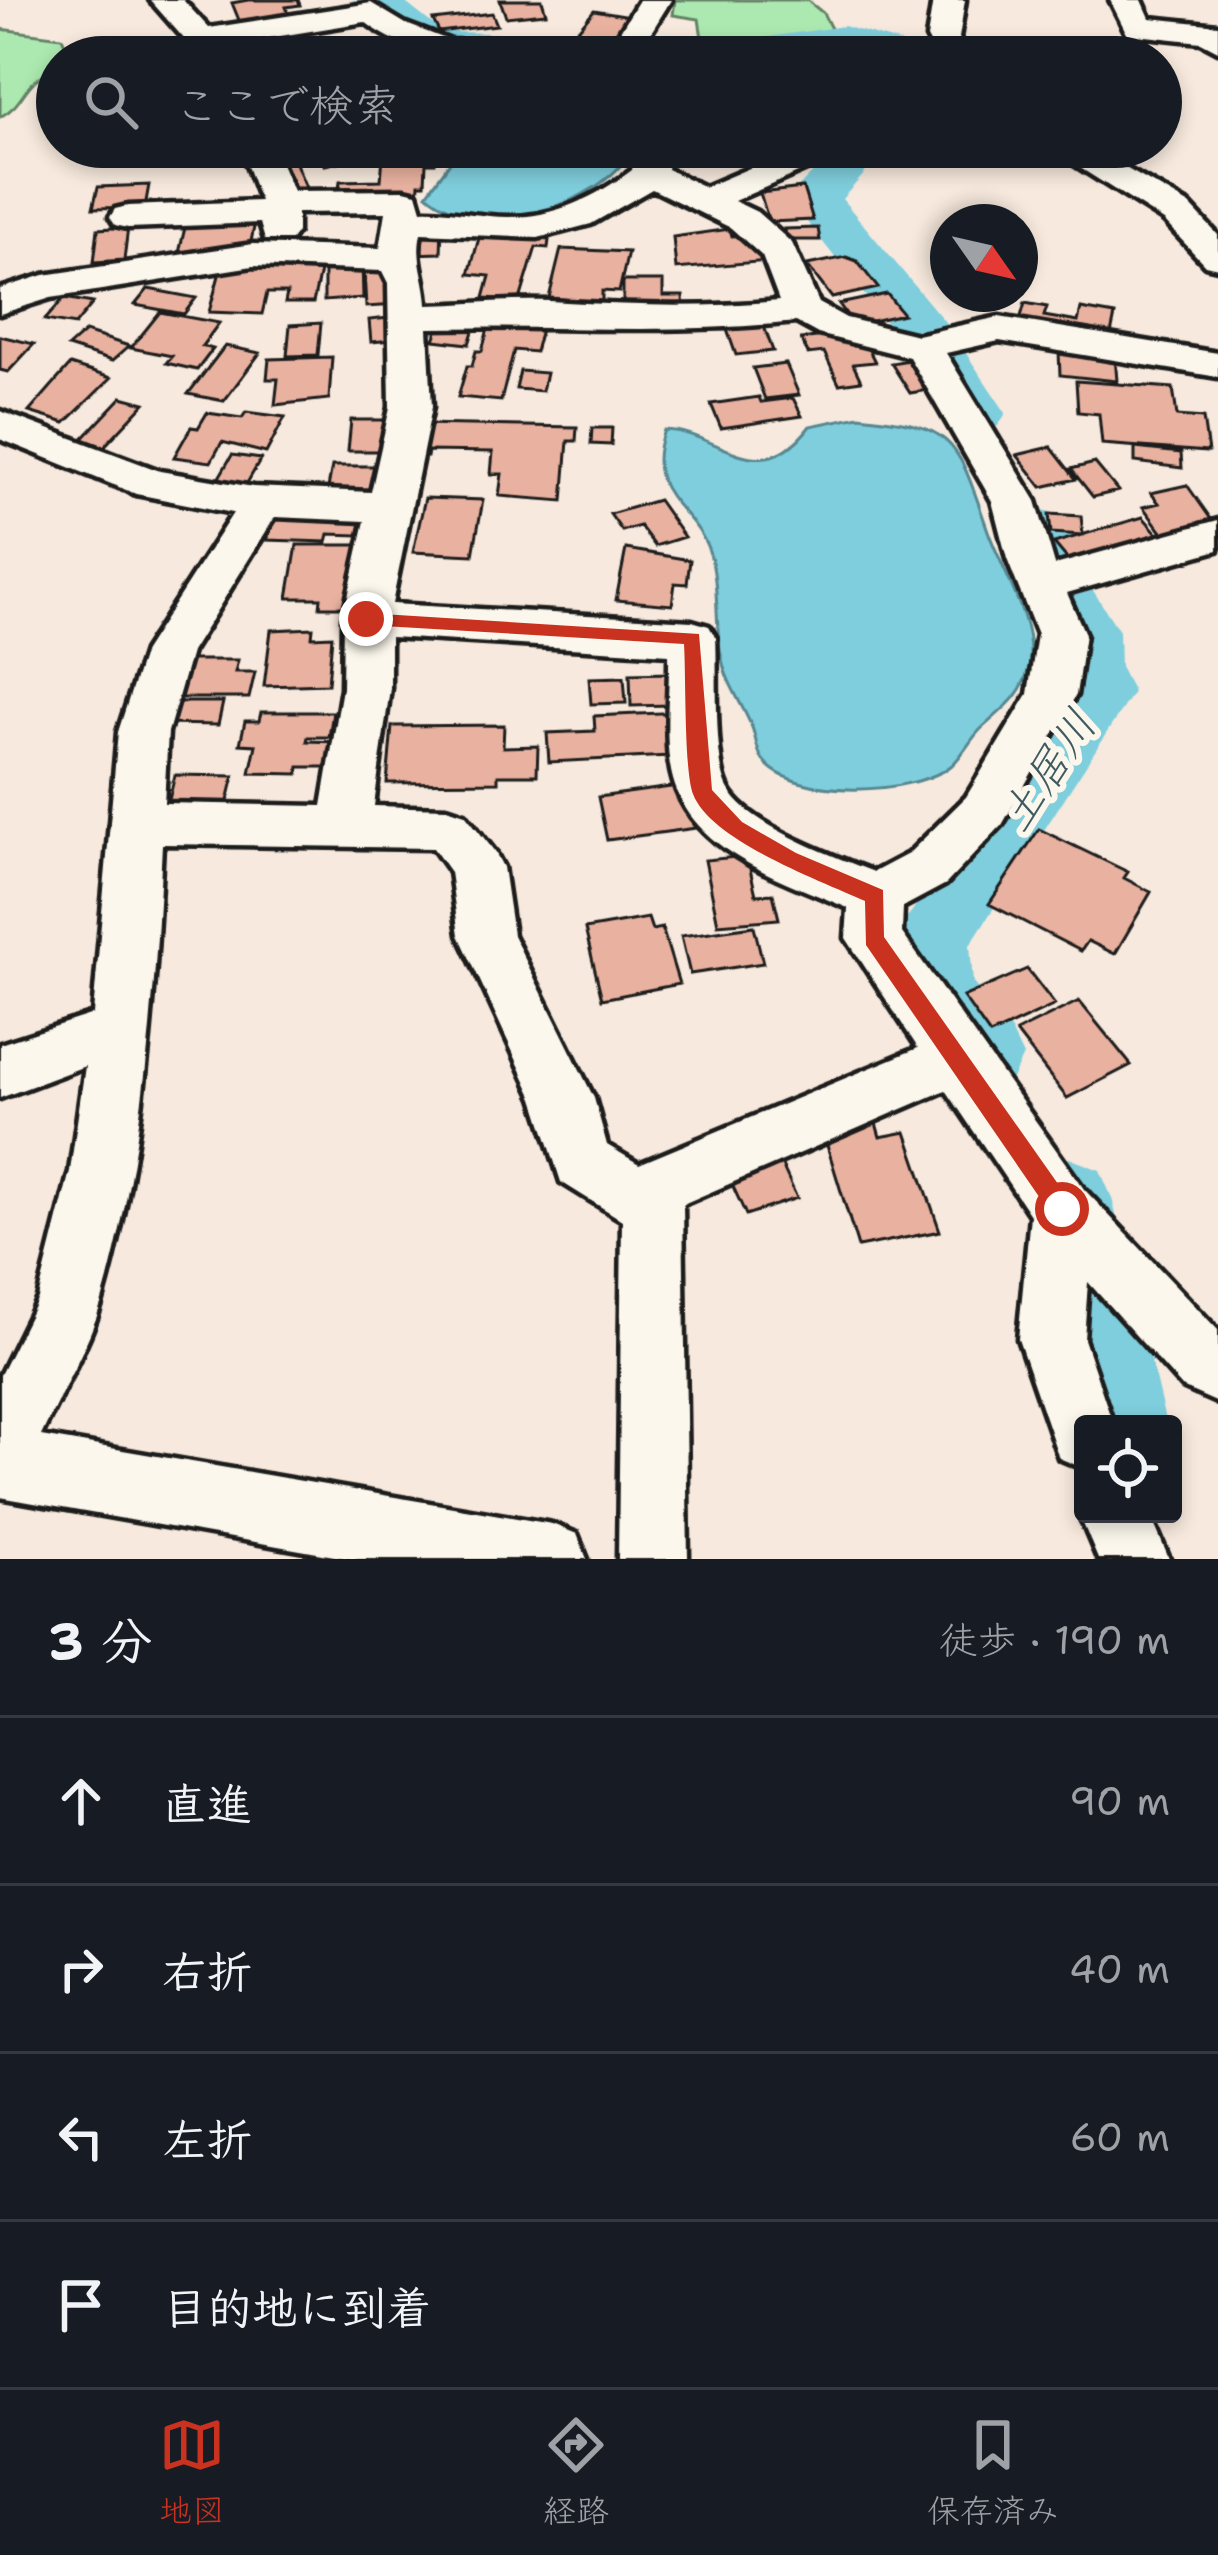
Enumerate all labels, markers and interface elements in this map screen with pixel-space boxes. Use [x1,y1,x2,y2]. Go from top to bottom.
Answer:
search box [36,36,1182,168]
icon: search [78,69,144,135]
text: ここで検索 [174,75,399,135]
north arrow [930,204,1038,312]
route end [339,592,393,646]
water label: 土居川 [984,697,1110,843]
route start [1035,1182,1089,1236]
map controls [1074,1415,1182,1523]
button: locate [1074,1415,1182,1523]
text: 3 分 [48,1607,152,1675]
text: 徒歩 · 190 m [939,1614,1170,1666]
icon: ahead [48,1768,114,1834]
text: 直進 [162,1774,252,1834]
text: 90 m [1069,1775,1170,1827]
icon: right [48,1936,114,2002]
text: 右折 [162,1942,252,2002]
text: 40 m [1069,1943,1170,1995]
icon: left [48,2104,114,2170]
text: 左折 [162,2110,252,2170]
text: 60 m [1070,2111,1170,2163]
icon: arrive [48,2272,114,2338]
text: 目的地に到着 [162,2278,432,2338]
tab: 地図 [159,2412,225,2533]
tab: 経路 [543,2412,609,2533]
tab: 保存済み [927,2412,1059,2533]

